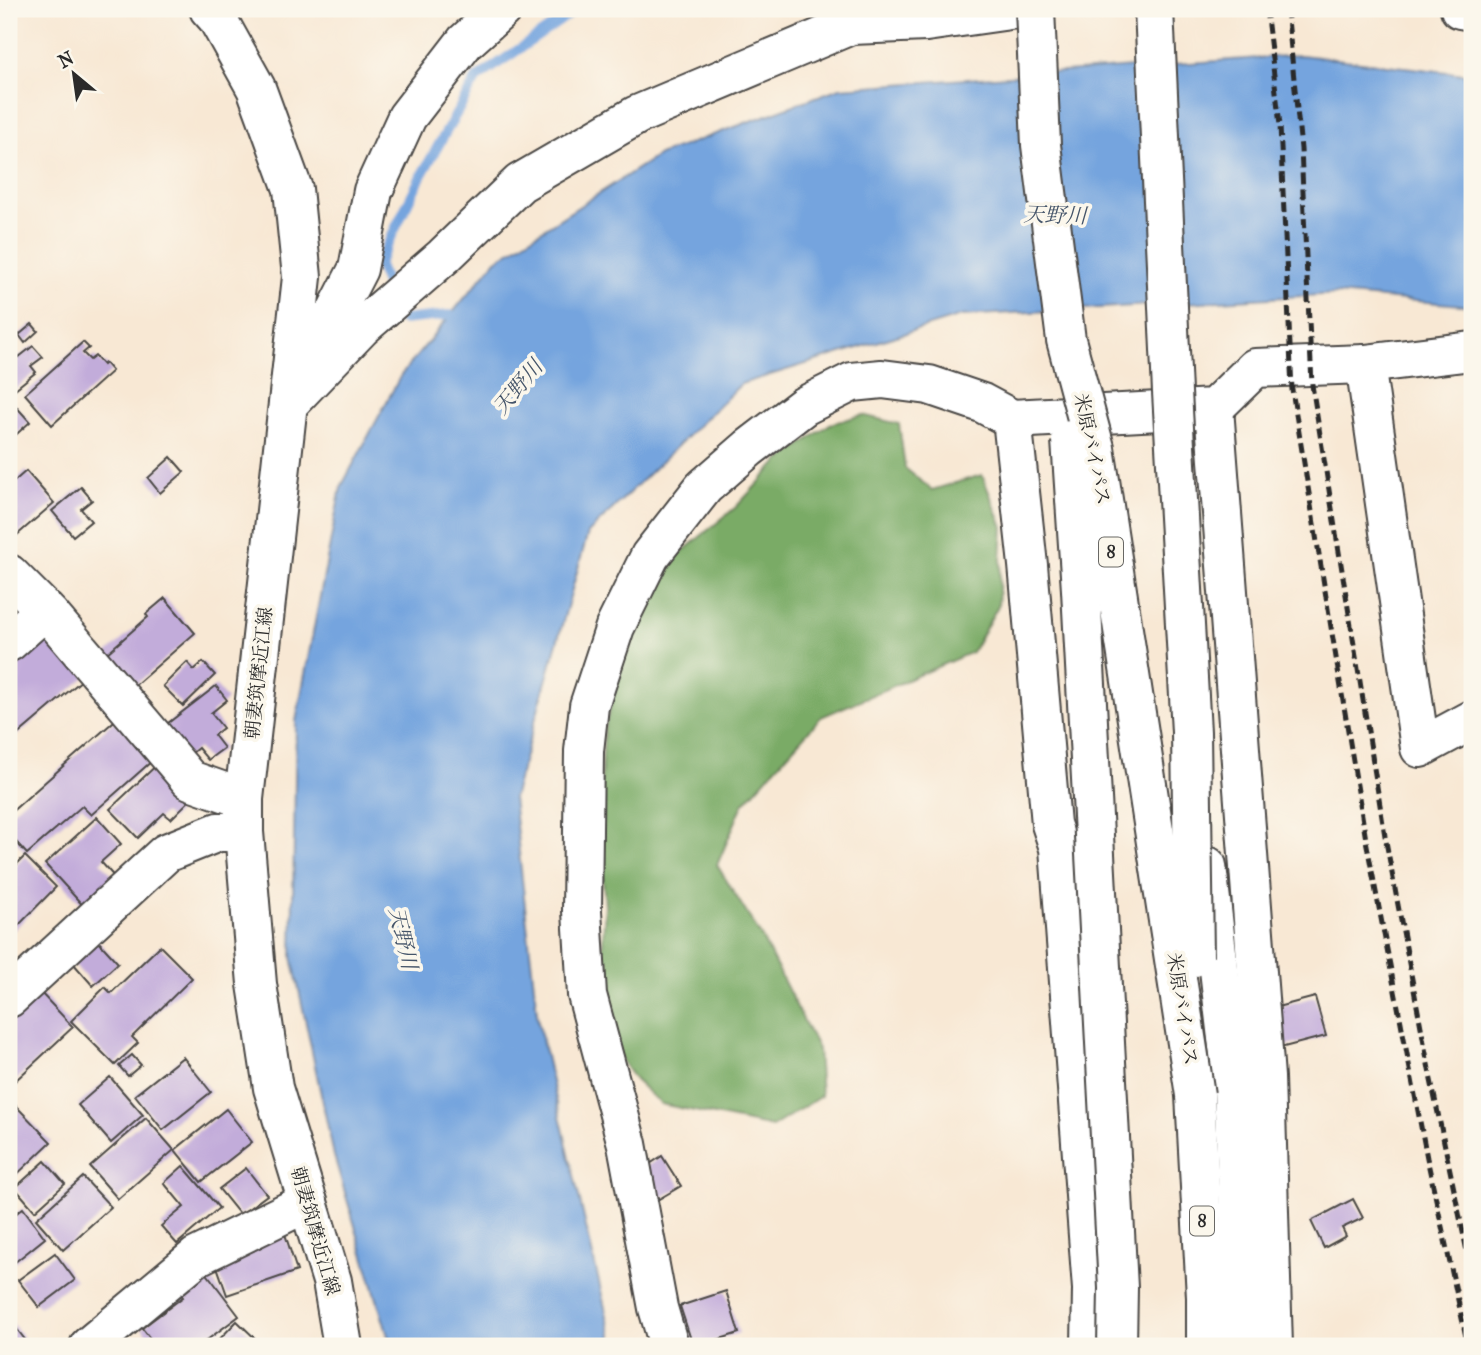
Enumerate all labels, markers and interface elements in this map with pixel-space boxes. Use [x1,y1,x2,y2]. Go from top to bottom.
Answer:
north arrow [38,38,108,108]
text: N [55,47,78,73]
water label: 天野川 [1023,202,1089,228]
water label: 天野川 [489,354,549,419]
street label: 米原バイパス [1069,391,1115,507]
road number: 8 [1099,538,1123,566]
street label: 朝妻筑摩近江線 [241,606,277,740]
water label: 天野川 [384,905,422,973]
street label: 米原バイパス [1162,951,1202,1067]
street label: 朝妻筑摩近江線 [286,1164,344,1298]
road number: 8 [1190,1206,1214,1236]

